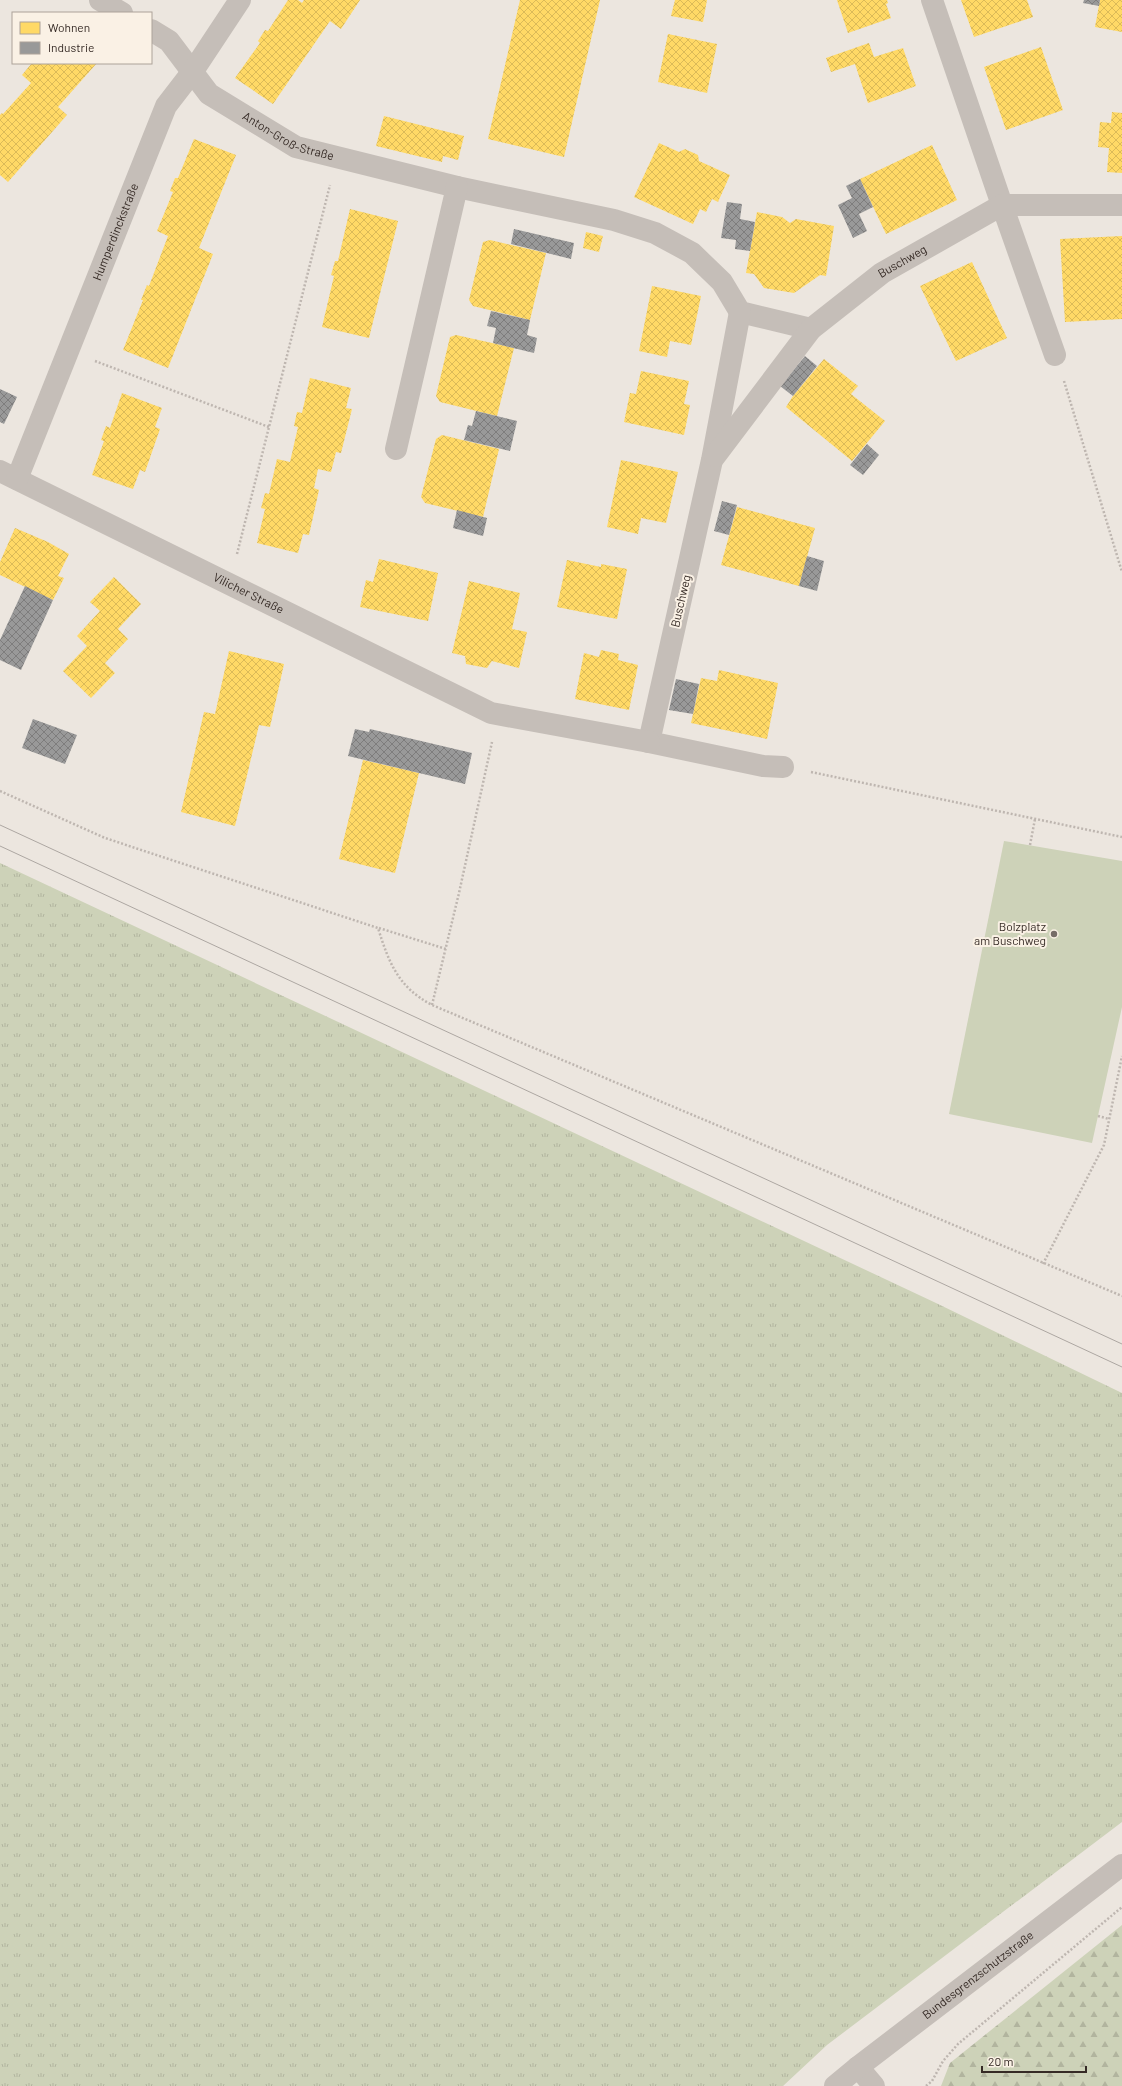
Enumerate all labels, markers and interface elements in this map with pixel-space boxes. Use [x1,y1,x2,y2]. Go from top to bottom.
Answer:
legend [12,12,152,64]
text: Wohnen [48,20,90,34]
text: Industrie [48,40,94,54]
street label: Anton-Groß-Straße [240,108,336,162]
street label: Humperdinckstraße [89,181,140,282]
street label: Buschweg [875,241,929,280]
street label: Vilicher Straße [211,569,286,616]
street label: Buschweg [667,573,693,628]
place label: Bolzplatz am Buschweg [974,919,1046,947]
marker: Bolzplatz am Buschweg [1049,929,1059,939]
street label: Bundesgrenzschutzstraße [919,1927,1036,2021]
scale bar [982,2048,1086,2074]
text: 20 m [988,2054,1014,2068]

